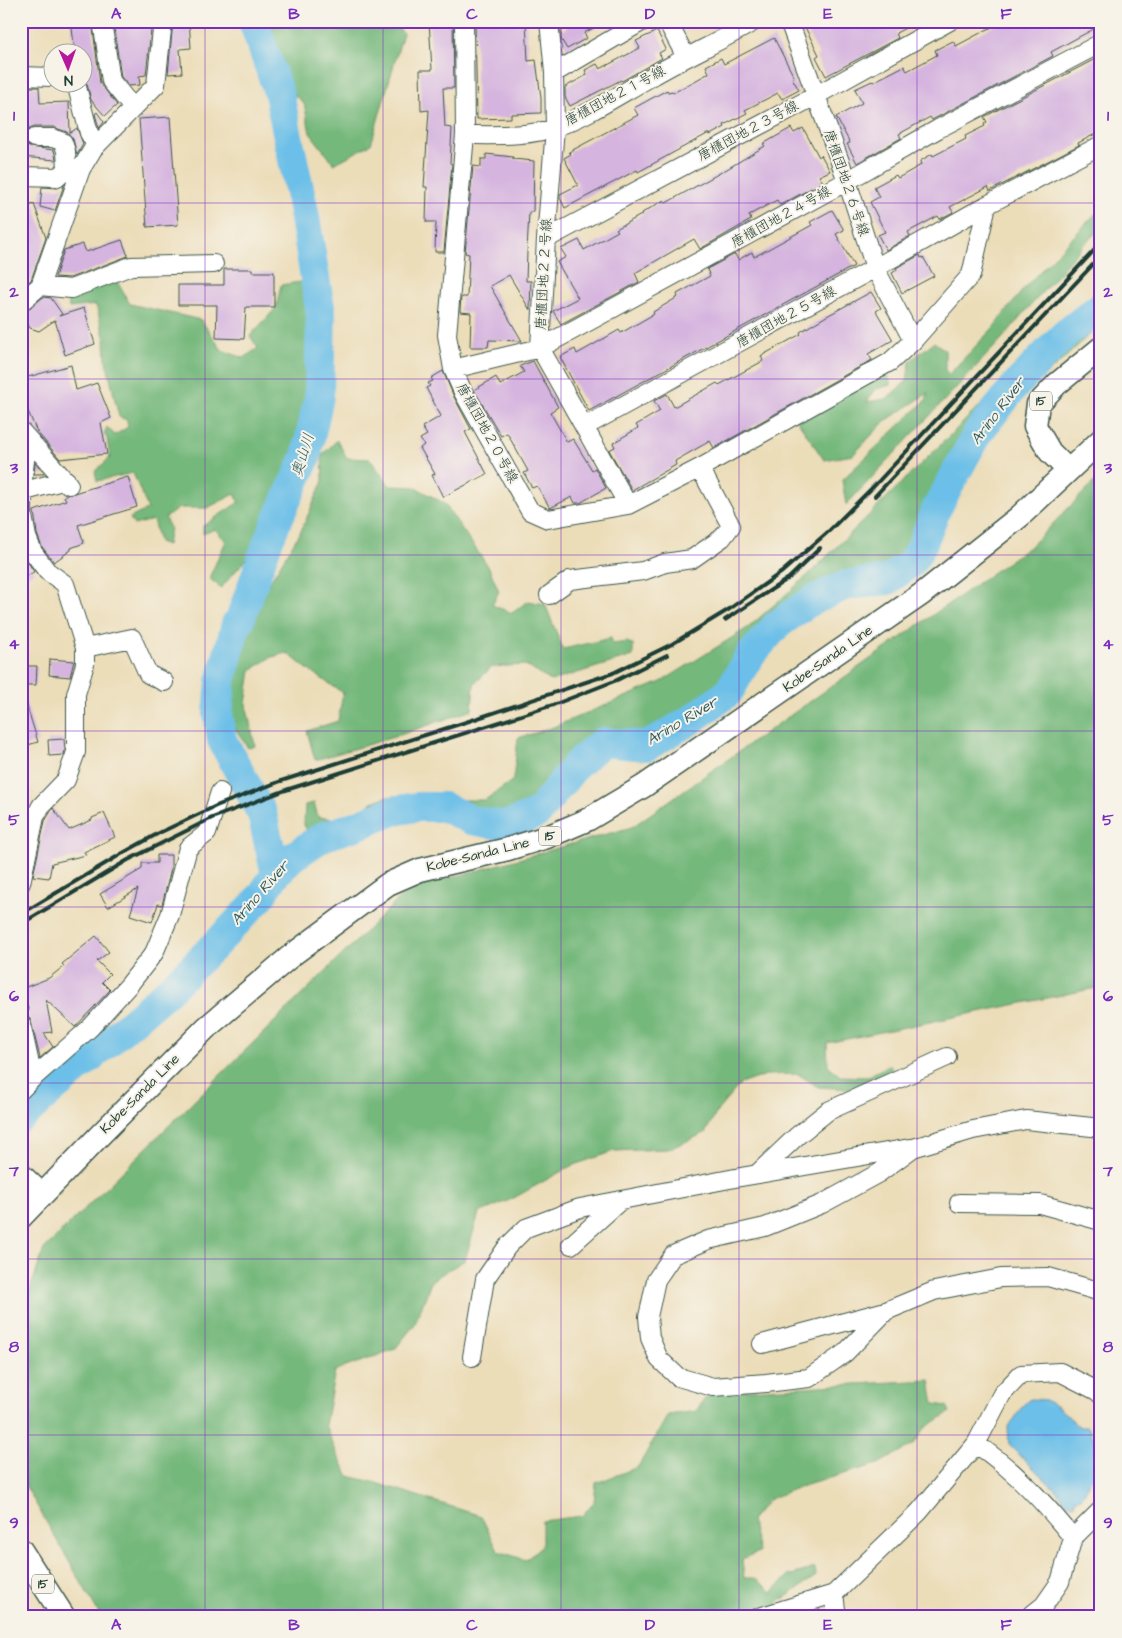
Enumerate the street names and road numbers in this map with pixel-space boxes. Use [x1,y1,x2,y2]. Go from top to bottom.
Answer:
street label: 唐櫃団地２１号線 [561,61,669,131]
street label: 唐櫃団地２３号線 [694,96,802,166]
street label: 唐櫃団地２６号線 [818,127,874,239]
street label: 唐櫃団地２４号線 [727,181,835,253]
street label: 唐櫃団地２２号線 [531,218,557,330]
street label: 唐櫃団地２５号線 [732,281,840,353]
street label: 唐櫃団地２０号線 [451,379,523,487]
road number: 15 [1030,392,1052,411]
street label: Kobe-Sanda Line [779,620,877,697]
road number: 15 [539,826,561,846]
street label: Kobe-Sanda Line [424,832,532,877]
street label: Kobe-Sanda Line [96,1049,185,1138]
road number: 15 [32,1575,54,1594]

